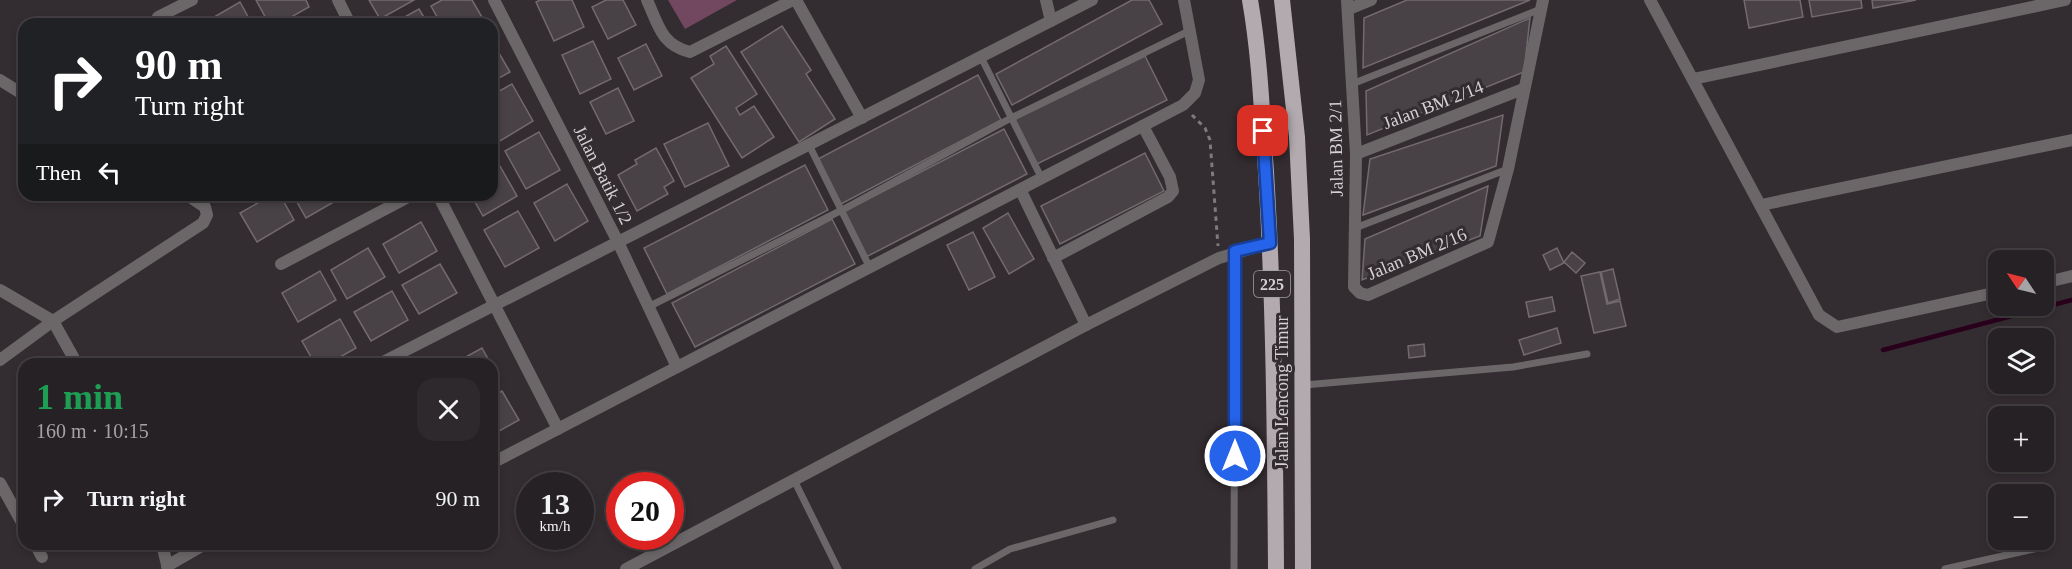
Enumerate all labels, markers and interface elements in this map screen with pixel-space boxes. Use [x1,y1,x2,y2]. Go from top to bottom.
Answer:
icon: right [36,42,114,120]
text: 90 m [135,42,223,88]
street label: Jalan BM 2/14 [1380,77,1486,133]
text: Turn right [135,91,244,121]
street label: Jalan BM 2/1 [1325,99,1347,197]
pin [1237,105,1288,156]
icon: arrive [1246,114,1279,147]
street label: Jalan Batik 1/2 [570,122,636,228]
icon: left [93,156,126,189]
text: Then [36,160,81,185]
street label: Jalan BM 2/16 [1364,224,1470,284]
north arrow [1988,250,2054,316]
map controls [1988,250,2054,550]
road number: 225 [1254,271,1290,297]
street label: Jalan Lencong Timur [1272,316,1292,469]
button: layers [1988,328,2054,394]
text: 1 min [36,377,123,417]
button: close [417,378,480,441]
button: + [1988,406,2054,472]
text: 160 m · 10:15 [36,420,149,442]
position arrow [1203,424,1267,488]
speed limit sign: 20 [606,472,684,550]
icon: right [36,483,69,516]
button: − [1988,484,2054,550]
text: Turn right [87,486,186,511]
text: 90 m [435,486,480,511]
text: 13 [540,487,570,520]
text: km/h [540,518,570,534]

